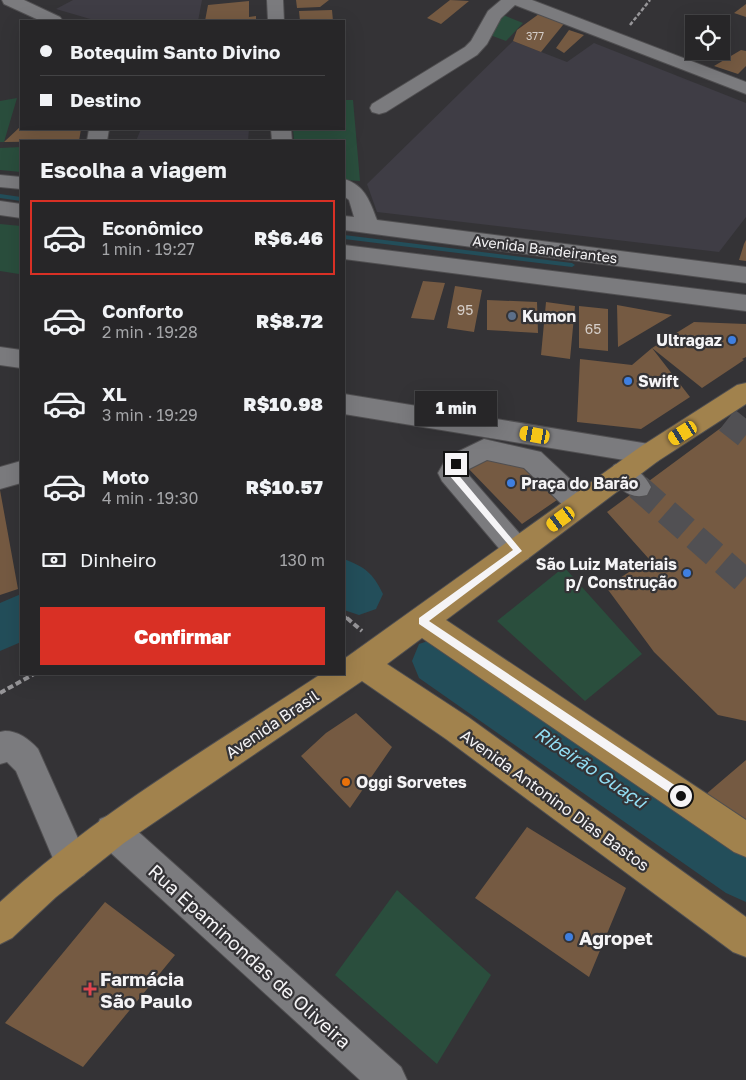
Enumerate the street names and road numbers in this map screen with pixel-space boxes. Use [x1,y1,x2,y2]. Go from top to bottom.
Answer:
street label: Avenida Bandeirantes [472,232,618,266]
street label: Avenida Brasil [221,685,323,763]
street label: Avenida Antonino Dias Bastos [457,725,653,875]
street label: Rua Epaminondas de Oliveira [144,859,356,1053]

